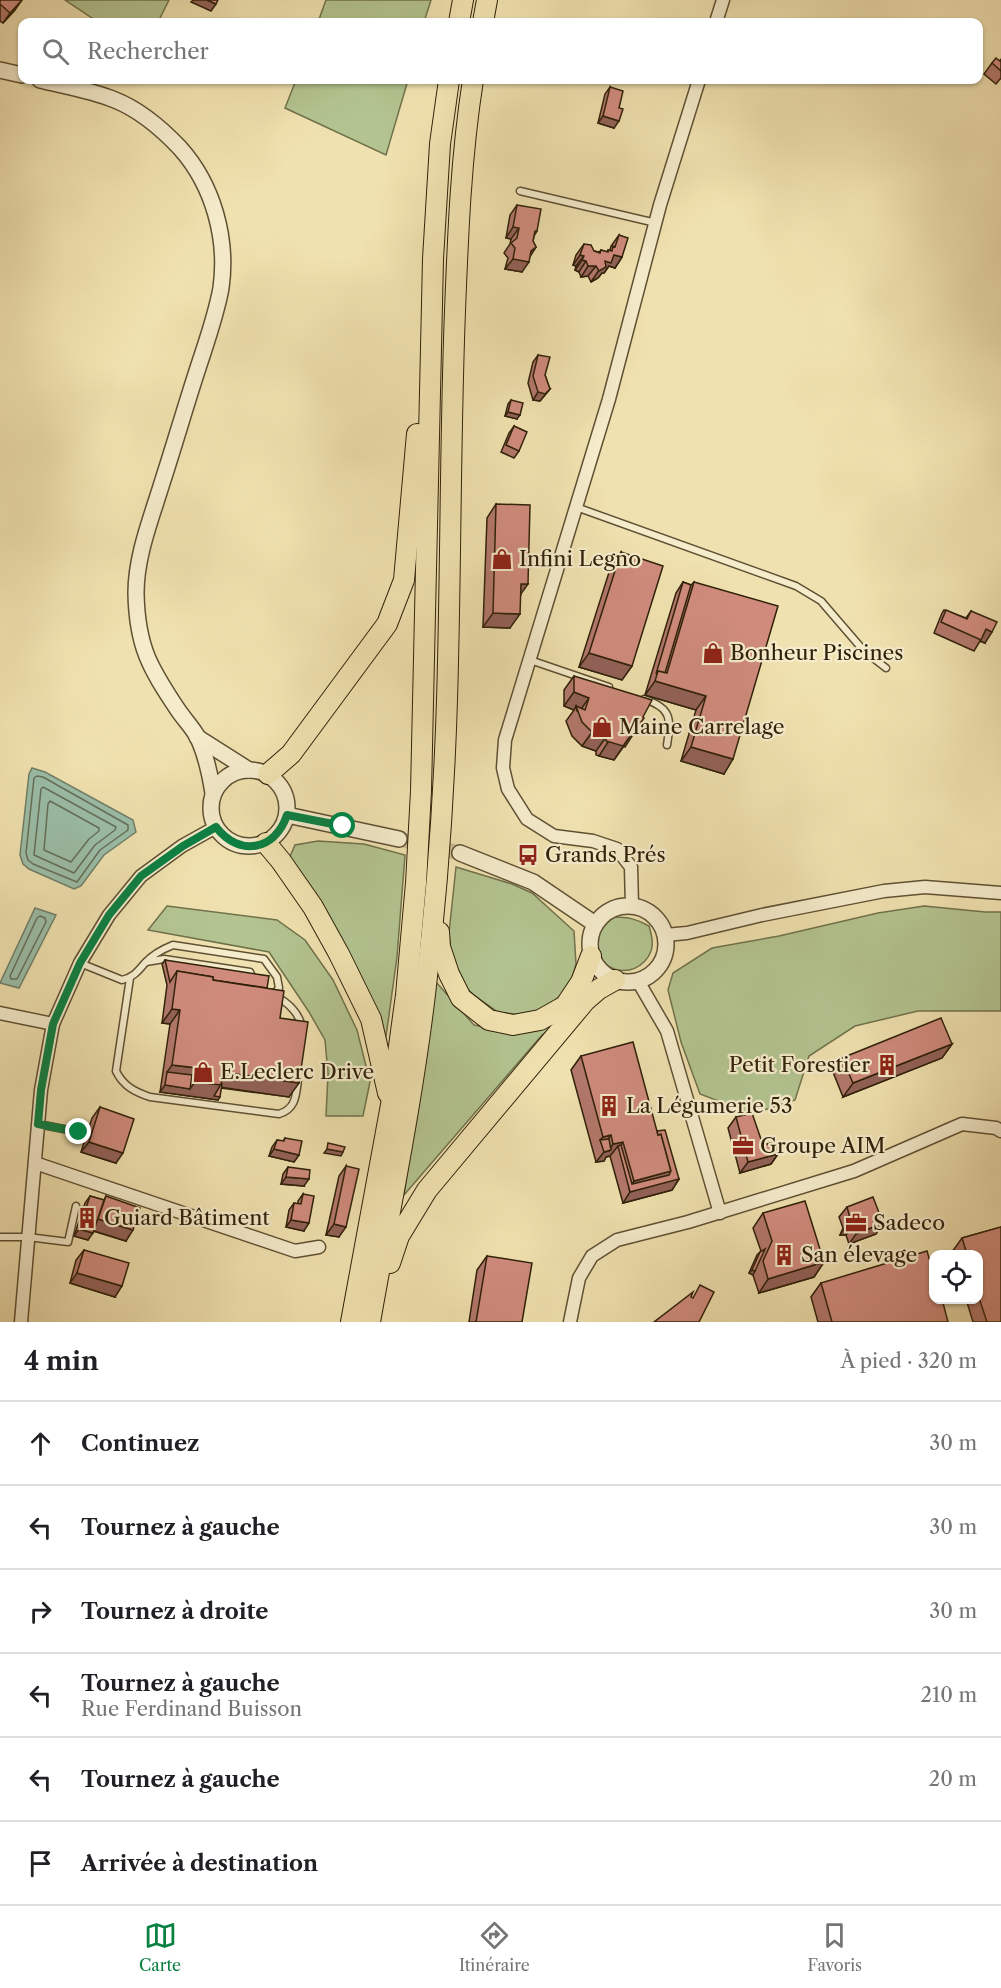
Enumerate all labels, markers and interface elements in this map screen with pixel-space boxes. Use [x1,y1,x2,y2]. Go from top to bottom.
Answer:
search box [18,18,983,84]
icon: search [39,35,72,68]
text: Rechercher [87,38,209,65]
place label: Infini Legno [519,546,641,571]
shop icon: Infini Legno [490,547,514,571]
place label: Bonheur Piscines [730,640,903,665]
shop icon: Bonheur Piscines [701,641,725,665]
place label: Maine Carrelage [619,714,785,739]
shop icon: Maine Carrelage [590,715,614,739]
route start [329,812,355,838]
place label: Grands Prés [545,842,666,867]
bus stop icon: Grands Prés [516,843,540,867]
place label: Petit Forestier [729,1052,870,1077]
building icon: Petit Forestier [875,1053,899,1077]
place label: E.Leclerc Drive [220,1059,374,1084]
shop icon: E.Leclerc Drive [191,1060,215,1084]
place label: La Légumerie 53 [626,1093,793,1118]
building icon: La Légumerie 53 [597,1094,621,1118]
route end [65,1118,91,1144]
place label: Groupe AIM [760,1133,885,1158]
office icon: Groupe AIM [731,1134,755,1158]
place label: Guiard Bâtiment [104,1205,270,1230]
building icon: Guiard Bâtiment [75,1206,99,1230]
place label: Sadeco [873,1210,945,1235]
office icon: Sadeco [844,1211,868,1235]
place label: San élevage [801,1242,917,1267]
building icon: San élevage [772,1243,796,1267]
map controls [929,1250,983,1304]
button: locate [929,1250,983,1304]
text: 4 min [24,1345,99,1377]
text: À pied · 320 m [840,1349,977,1373]
icon: ahead [24,1427,57,1460]
text: Continuez [81,1430,200,1457]
text: 30 m [929,1431,977,1455]
icon: left [24,1511,57,1544]
text: Tournez à gauche [81,1514,280,1541]
text: 30 m [929,1515,977,1539]
icon: right [24,1595,57,1628]
text: Tournez à droite [81,1598,268,1625]
text: 30 m [929,1599,977,1623]
text: Tournez à gauche [81,1670,280,1697]
icon: left [24,1679,57,1712]
text: 210 m [920,1683,977,1707]
text: Rue Ferdinand Buisson [81,1697,302,1721]
icon: left [24,1763,57,1796]
text: Tournez à gauche [81,1766,280,1793]
text: 20 m [929,1767,977,1791]
icon: arrive [24,1847,57,1880]
text: Arrivée à destination [81,1850,318,1877]
tab: Carte [139,1919,181,1975]
tab: Itinéraire [459,1919,530,1975]
tab: Favoris [808,1919,862,1975]

